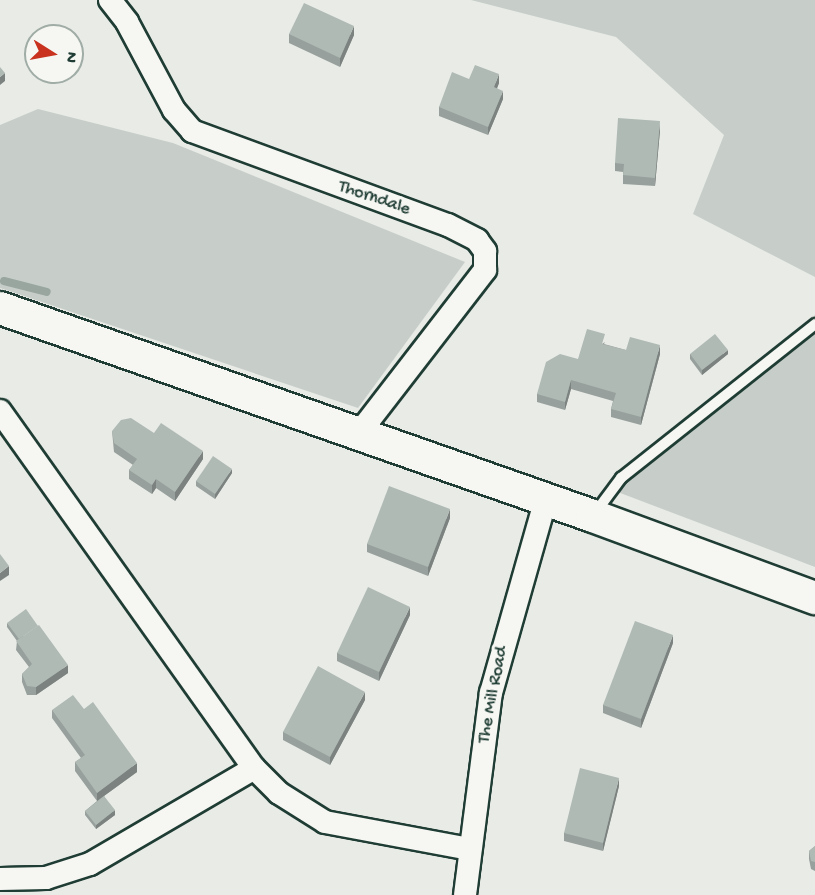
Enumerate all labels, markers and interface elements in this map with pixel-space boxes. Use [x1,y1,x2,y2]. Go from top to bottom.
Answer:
north arrow [24,24,84,84]
text: N [60,50,81,64]
street label: Thorndale [335,177,413,221]
street label: The Mill Road [474,645,514,745]

